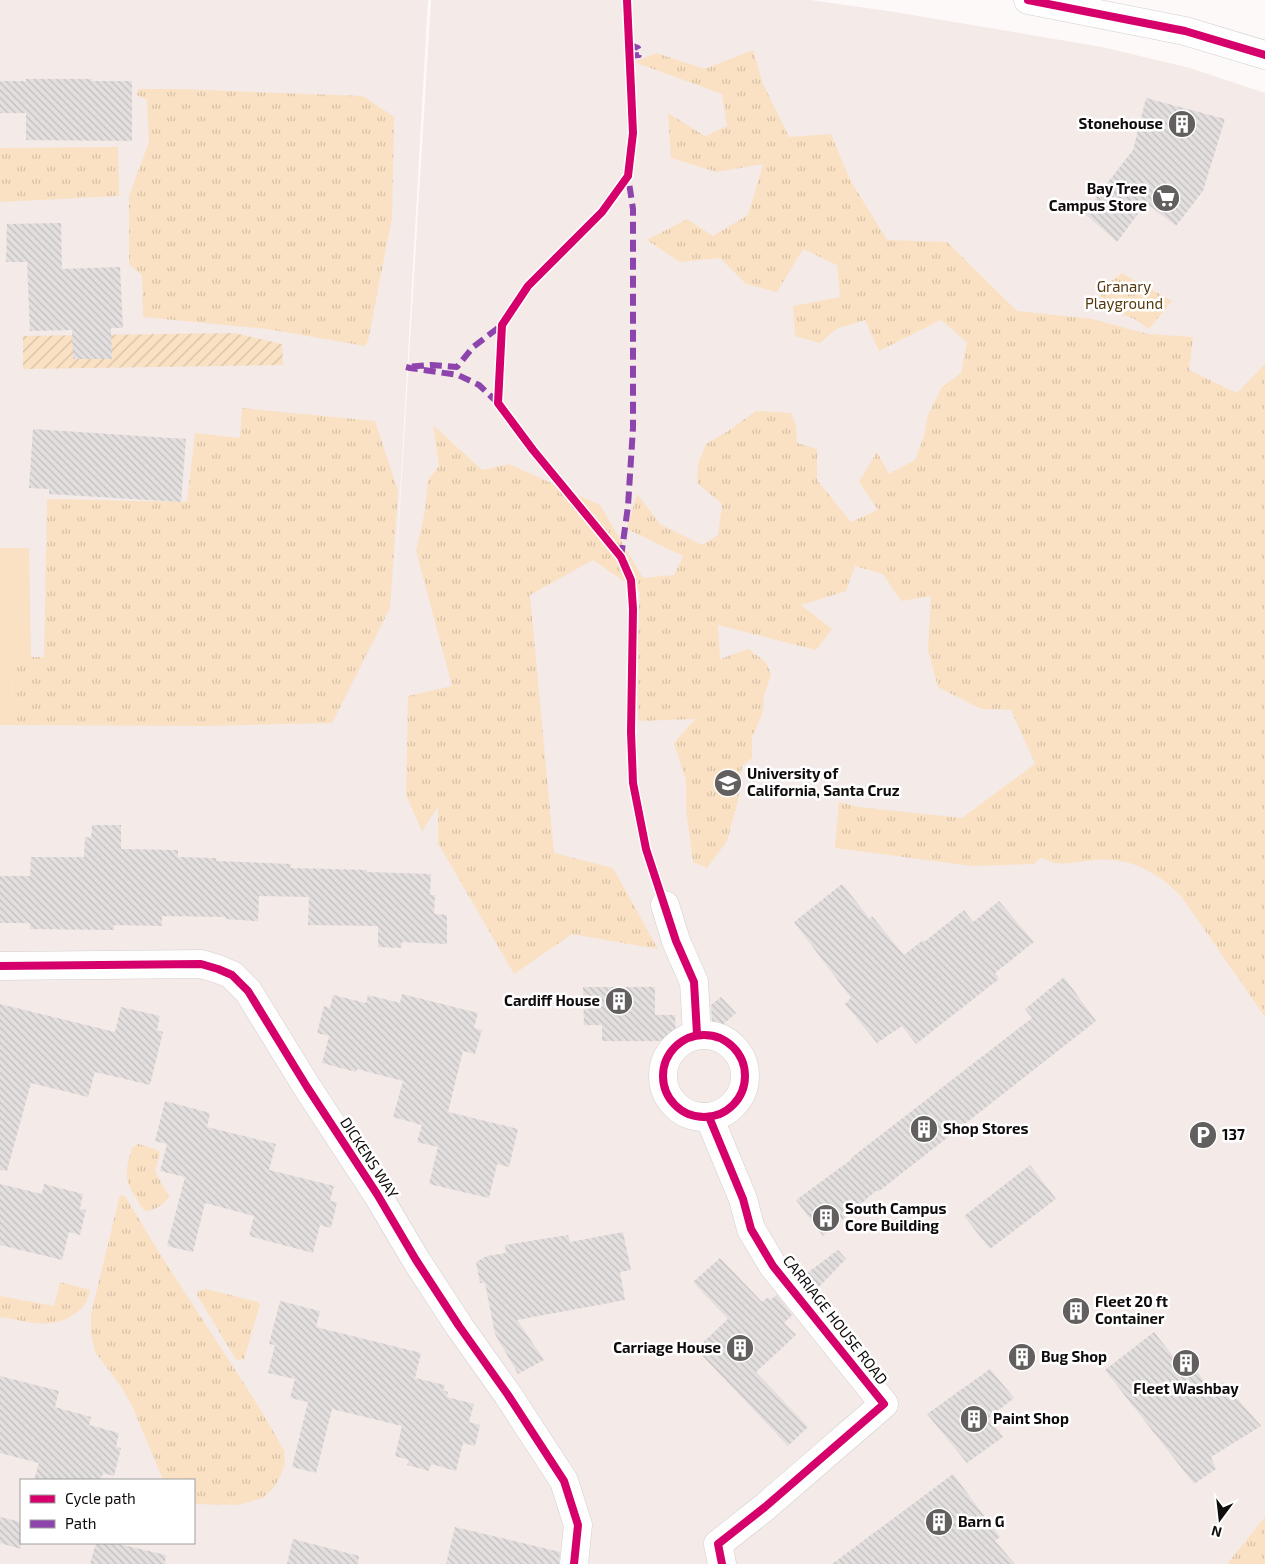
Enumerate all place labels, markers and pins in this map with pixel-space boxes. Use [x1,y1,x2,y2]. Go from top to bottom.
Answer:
building icon: Stonehouse [1167,109,1197,139]
place label: Stonehouse [1079,114,1163,132]
place label: Bay Tree Campus Store [1049,179,1147,214]
supermarket icon: Bay Tree Campus Store [1151,183,1181,213]
place label: University of California, Santa Cruz [747,764,900,799]
school or university icon: University of California, Santa Cruz [713,768,743,798]
building icon: Cardiff House [604,986,634,1016]
place label: Cardiff House [504,991,600,1009]
building icon: Shop Stores [909,1114,939,1144]
place label: Shop Stores [943,1119,1028,1137]
parking icon: 137 [1188,1120,1218,1150]
place label: 137 [1222,1125,1245,1143]
place label: South Campus Core Building [845,1199,946,1234]
building icon: South Campus Core Building [811,1203,841,1233]
place label: Fleet 20 ft Container [1095,1292,1168,1327]
building icon: Fleet 20 ft Container [1061,1296,1091,1326]
building icon: Carriage House [725,1333,755,1363]
place label: Carriage House [613,1338,721,1356]
building icon: Bug Shop [1007,1342,1037,1372]
place label: Bug Shop [1041,1347,1107,1365]
building icon: Fleet Washbay [1171,1348,1201,1378]
place label: Fleet Washbay [1133,1379,1239,1398]
building icon: Paint Shop [959,1404,989,1434]
place label: Paint Shop [993,1409,1069,1427]
building icon: Barn G [924,1507,954,1537]
place label: Barn G [958,1512,1005,1530]

